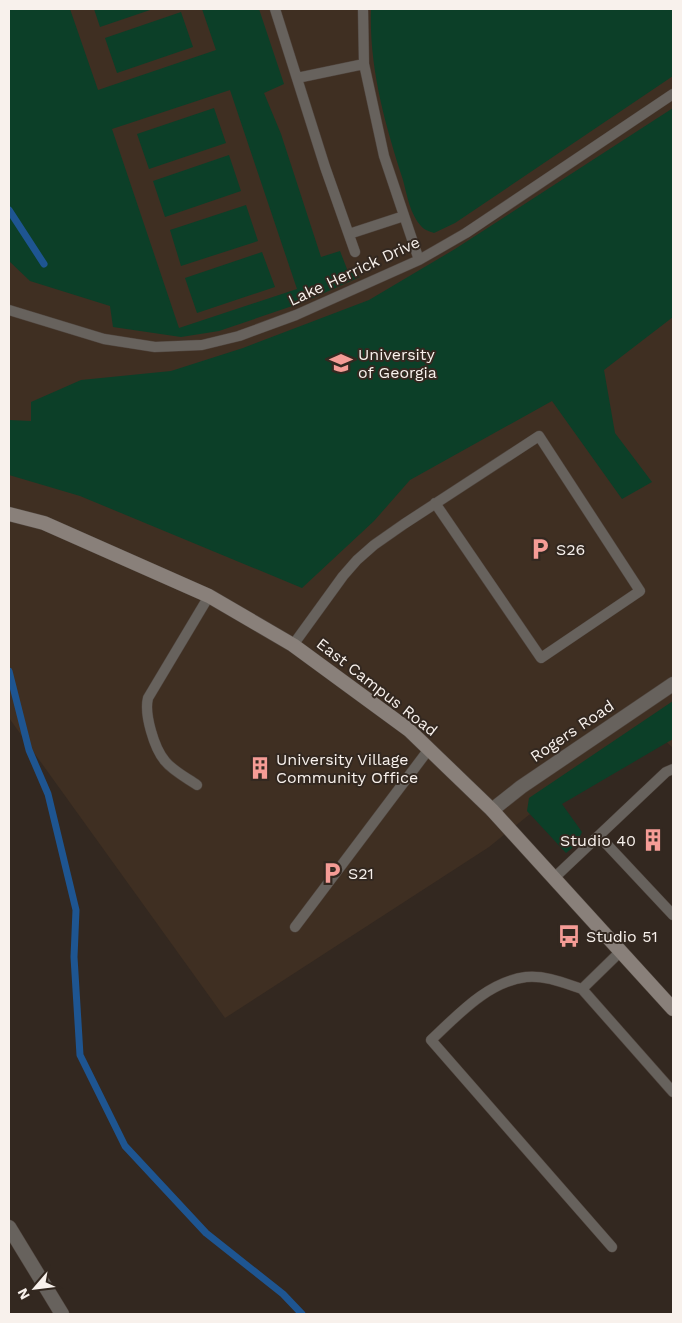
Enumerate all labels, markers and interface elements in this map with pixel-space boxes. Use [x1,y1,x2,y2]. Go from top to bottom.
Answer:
street label: Lake Herrick Drive [285,232,423,310]
place label: University of Georgia [358,345,437,382]
school or university icon: University of Georgia [328,350,354,376]
parking icon: S26 [527,536,553,562]
place label: S26 [556,540,585,559]
street label: East Campus Road [313,634,441,740]
street label: Rogers Road [527,696,617,766]
place label: University Village Community Office [276,750,418,787]
building icon: University Village Community Office [247,755,273,781]
building icon: Studio 40 [640,827,666,853]
place label: Studio 40 [560,831,636,850]
parking icon: S21 [319,860,345,886]
place label: S21 [348,864,374,883]
bus stop icon: Studio 51 [556,923,582,949]
place label: Studio 51 [586,927,658,946]
north arrow [10,1263,60,1313]
text: N [14,1286,33,1302]

